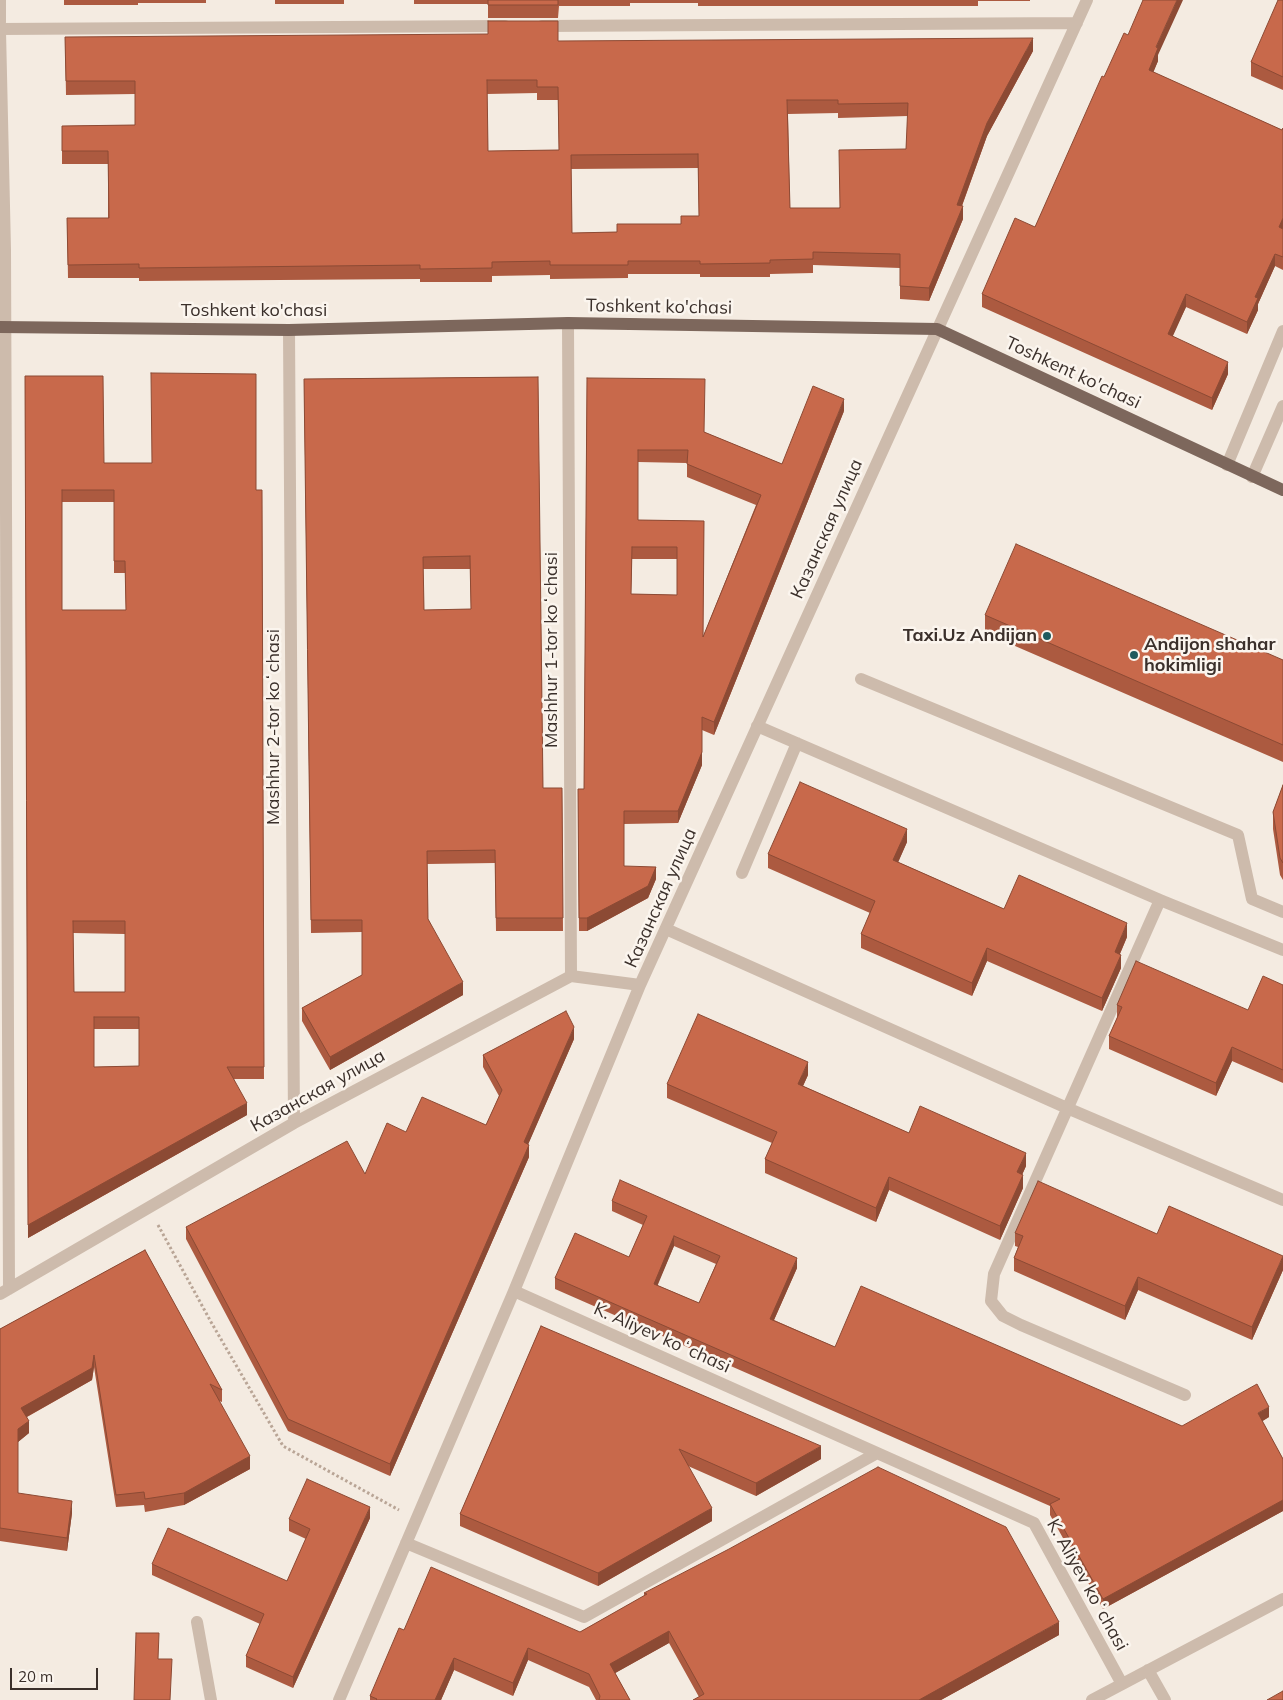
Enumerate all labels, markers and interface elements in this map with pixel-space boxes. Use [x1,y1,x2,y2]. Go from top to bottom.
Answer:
street label: Toshkent ko'chasi [586,295,732,319]
street label: Toshkent ko'chasi [181,300,327,322]
street label: Toshkent ko'chasi [1002,332,1144,414]
street label: Казанская улица [787,456,867,602]
street label: Mashhur 1-tor koʻchasi [541,552,563,748]
place label: Taxi.Uz Andijan [903,625,1037,647]
street label: Mashhur 2-tor koʻchasi [263,629,285,825]
marker: Taxi.Uz Andijan [1041,630,1053,642]
place label: Andijon shahar hokimligi [1144,634,1275,676]
marker: Andijon shahar hokimligi [1128,649,1140,661]
street label: Казанская улица [621,825,701,971]
street label: Казанская улица [247,1045,389,1137]
street label: K. Aliyev koʻchasi [590,1298,734,1378]
street label: K. Aliyev koʻchasi [1042,1515,1132,1655]
scale bar [12,1658,100,1690]
text: 20 m [18,1667,53,1686]

